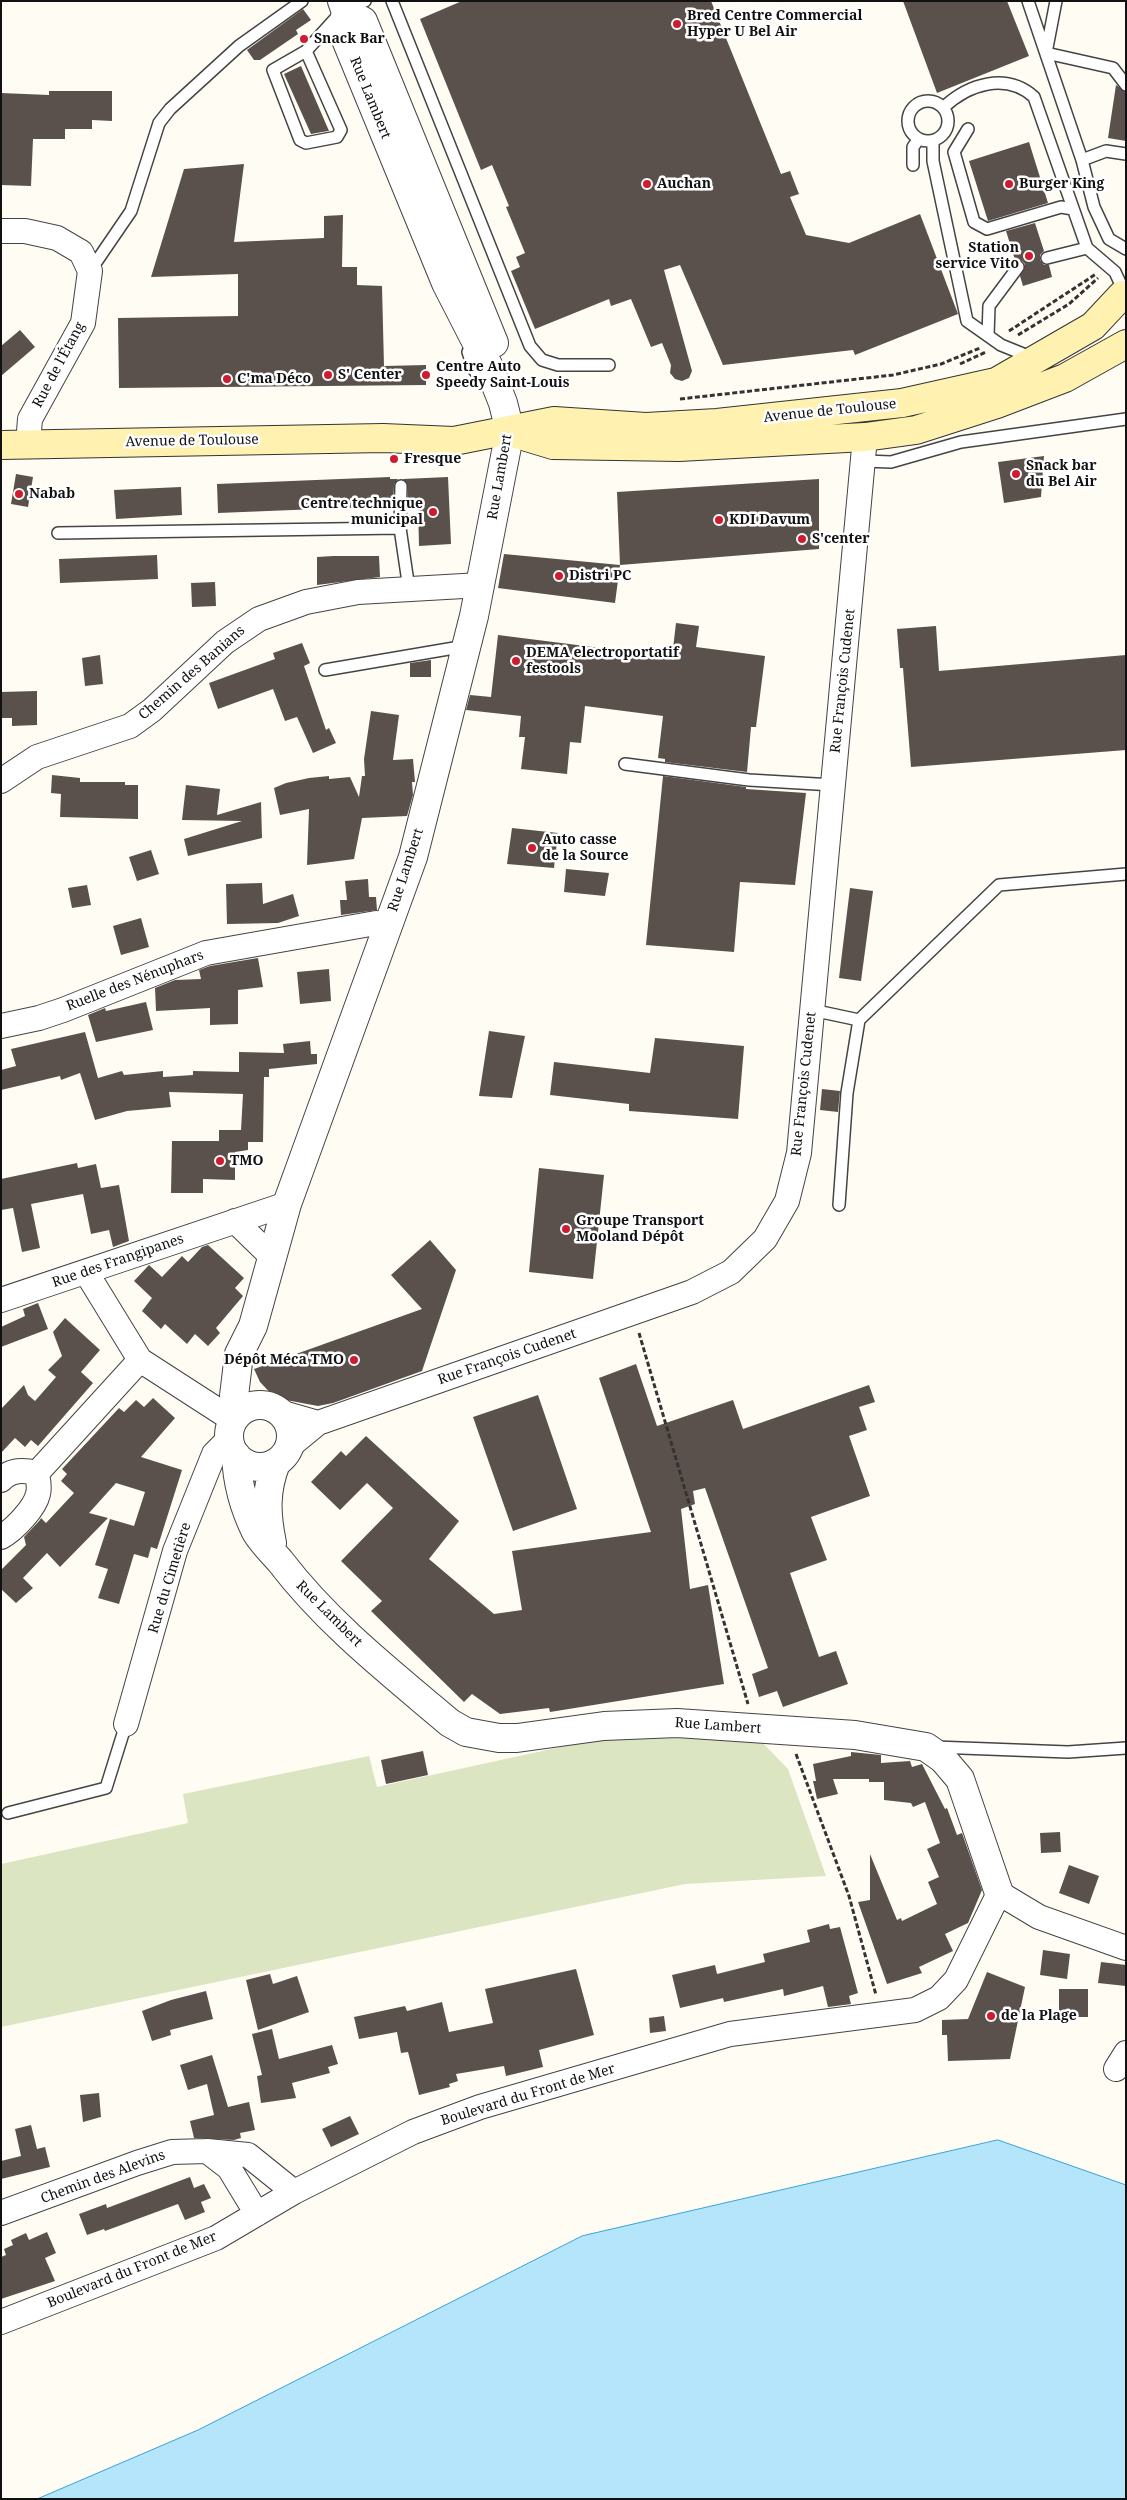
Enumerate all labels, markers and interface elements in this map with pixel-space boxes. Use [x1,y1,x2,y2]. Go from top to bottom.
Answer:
place label: Bred Centre Commercial Hyper U Bel Air [687,8,862,40]
marker: Bred Centre Commercial Hyper U Bel Air [671,18,683,30]
place label: Snack Bar [314,31,385,47]
marker: Snack Bar [298,33,310,45]
street label: Rue Lambert [346,55,394,141]
place label: Auchan [657,176,711,192]
place label: Burger King [1019,176,1104,192]
marker: Auchan [641,178,653,190]
marker: Burger King [1003,178,1015,190]
place label: Station service Vito [936,240,1019,272]
marker: Station service Vito [1023,250,1035,262]
street label: Rue de l'Étang [29,319,89,411]
place label: Centre Auto Speedy Saint-Louis [436,359,570,392]
place label: S' Center [338,367,402,383]
marker: S' Center [322,369,334,381]
marker: Centre Auto Speedy Saint-Louis [420,369,432,381]
place label: C'ma Déco [237,371,311,387]
marker: C'ma Déco [221,373,233,385]
street label: Avenue de Toulouse [763,396,897,426]
street label: Avenue de Toulouse [125,431,259,451]
street label: Rue Lambert [484,433,516,521]
place label: Fresque [404,451,461,467]
marker: Fresque [388,453,400,465]
place label: Snack bar du Bel Air [1026,458,1097,491]
marker: Snack bar du Bel Air [1010,468,1022,480]
place label: Nabab [29,486,75,502]
marker: Nabab [13,488,25,500]
place label: Centre technique municipal [301,496,423,528]
marker: Centre technique municipal [427,506,439,518]
place label: KDI Davum [729,512,810,528]
marker: KDI Davum [713,514,725,526]
place label: S'center [812,531,870,547]
marker: S'center [796,533,808,545]
place label: Distri PC [569,568,631,584]
marker: Distri PC [553,570,565,582]
street label: Rue François Cudenet [827,608,859,754]
street label: Chemin des Banians [135,622,249,724]
place label: DEMA electroportatif festools [526,645,679,678]
marker: DEMA electroportatif festools [510,655,522,667]
street label: Rue Lambert [385,826,427,914]
place label: Auto casse de la Source [542,832,628,864]
marker: Auto casse de la Source [526,842,538,854]
street label: Ruelle des Nénuphars [64,947,206,1015]
street label: Rue François Cudenet [788,1011,820,1157]
place label: TMO [230,1153,263,1169]
marker: TMO [214,1155,226,1167]
place label: Groupe Transport Mooland Dépôt [576,1213,704,1246]
marker: Groupe Transport Mooland Dépôt [560,1223,572,1235]
street label: Rue des Frangipanes [50,1231,186,1291]
street label: Rue François Cudenet [436,1325,578,1389]
place label: Dépôt Méca TMO [224,1352,344,1368]
marker: Dépôt Méca TMO [348,1354,360,1366]
street label: Rue du Cimetière [145,1521,195,1635]
street label: Rue Lambert [292,1577,366,1651]
street label: Rue Lambert [674,1715,762,1737]
place label: de la Plage [1001,2008,1077,2024]
marker: de la Plage [985,2010,997,2022]
street label: Boulevard du Front de Mer [439,2060,617,2130]
street label: Chemin des Alevins [39,2147,167,2207]
street label: Boulevard du Front de Mer [45,2228,219,2312]

